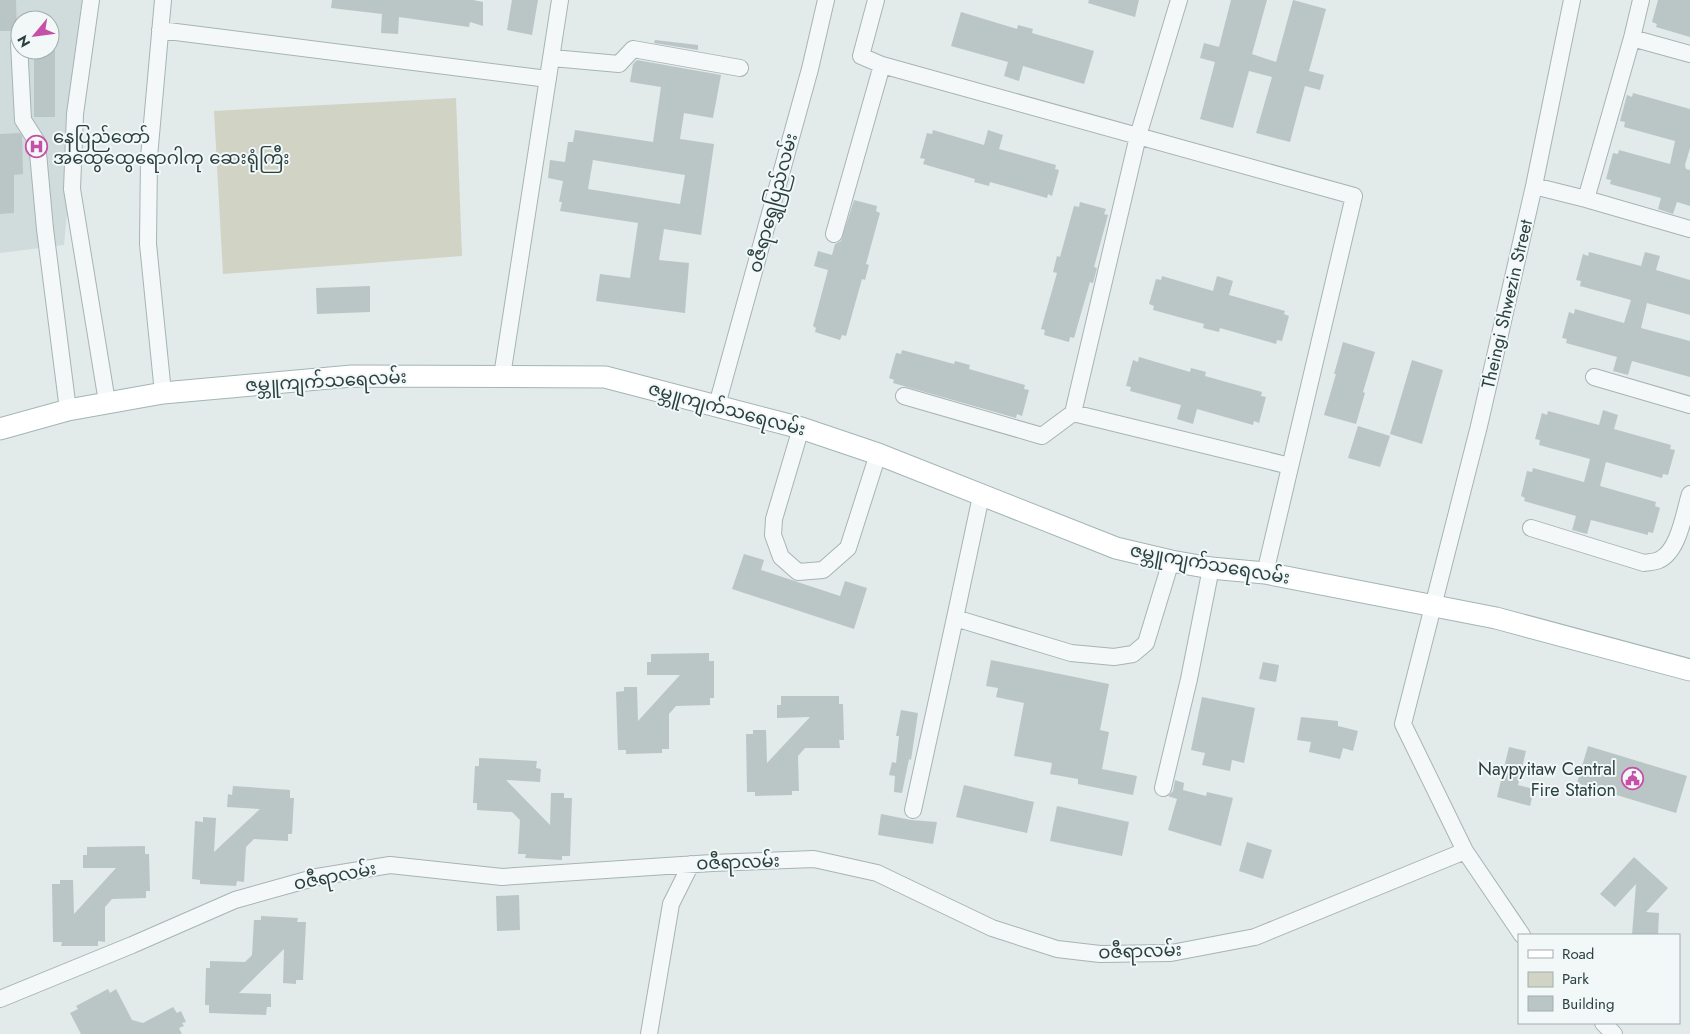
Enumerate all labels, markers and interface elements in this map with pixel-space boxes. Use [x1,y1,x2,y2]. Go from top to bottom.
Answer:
north arrow [10,10,60,60]
text: N [12,32,35,51]
place label: နေပြည်တော် အထွေထွေရောဂါကု ဆေးရုံကြီး [53,124,290,173]
street label: ဝဇီရာရွှေပြည်လမ်း [741,130,806,276]
hospital icon: နေပြည်တော် အထွေထွေရောဂါကု ဆေးရုံကြီး [25,135,49,159]
street label: Theingi Shwezin Street [1475,216,1539,391]
street label: ဇမ္ဘူကျက်သရေလမ်း [245,364,408,400]
street label: ဇမ္ဘူကျက်သရေလမ်း [645,376,808,444]
street label: ဇမ္ဘူကျက်သရေလမ်း [1128,537,1292,593]
place label: Naypyitaw Central Fire Station [1478,756,1616,803]
public building icon: Naypyitaw Central Fire Station [1620,767,1644,791]
street label: ဝဇီရာလမ်း [696,847,780,878]
street label: ဝဇီရာလမ်း [291,854,379,899]
legend [1518,934,1680,1024]
street label: ဝဇီရာလမ်း [1098,936,1182,967]
text: Road [1562,943,1594,965]
text: Park [1562,968,1589,990]
text: Building [1562,993,1614,1015]

